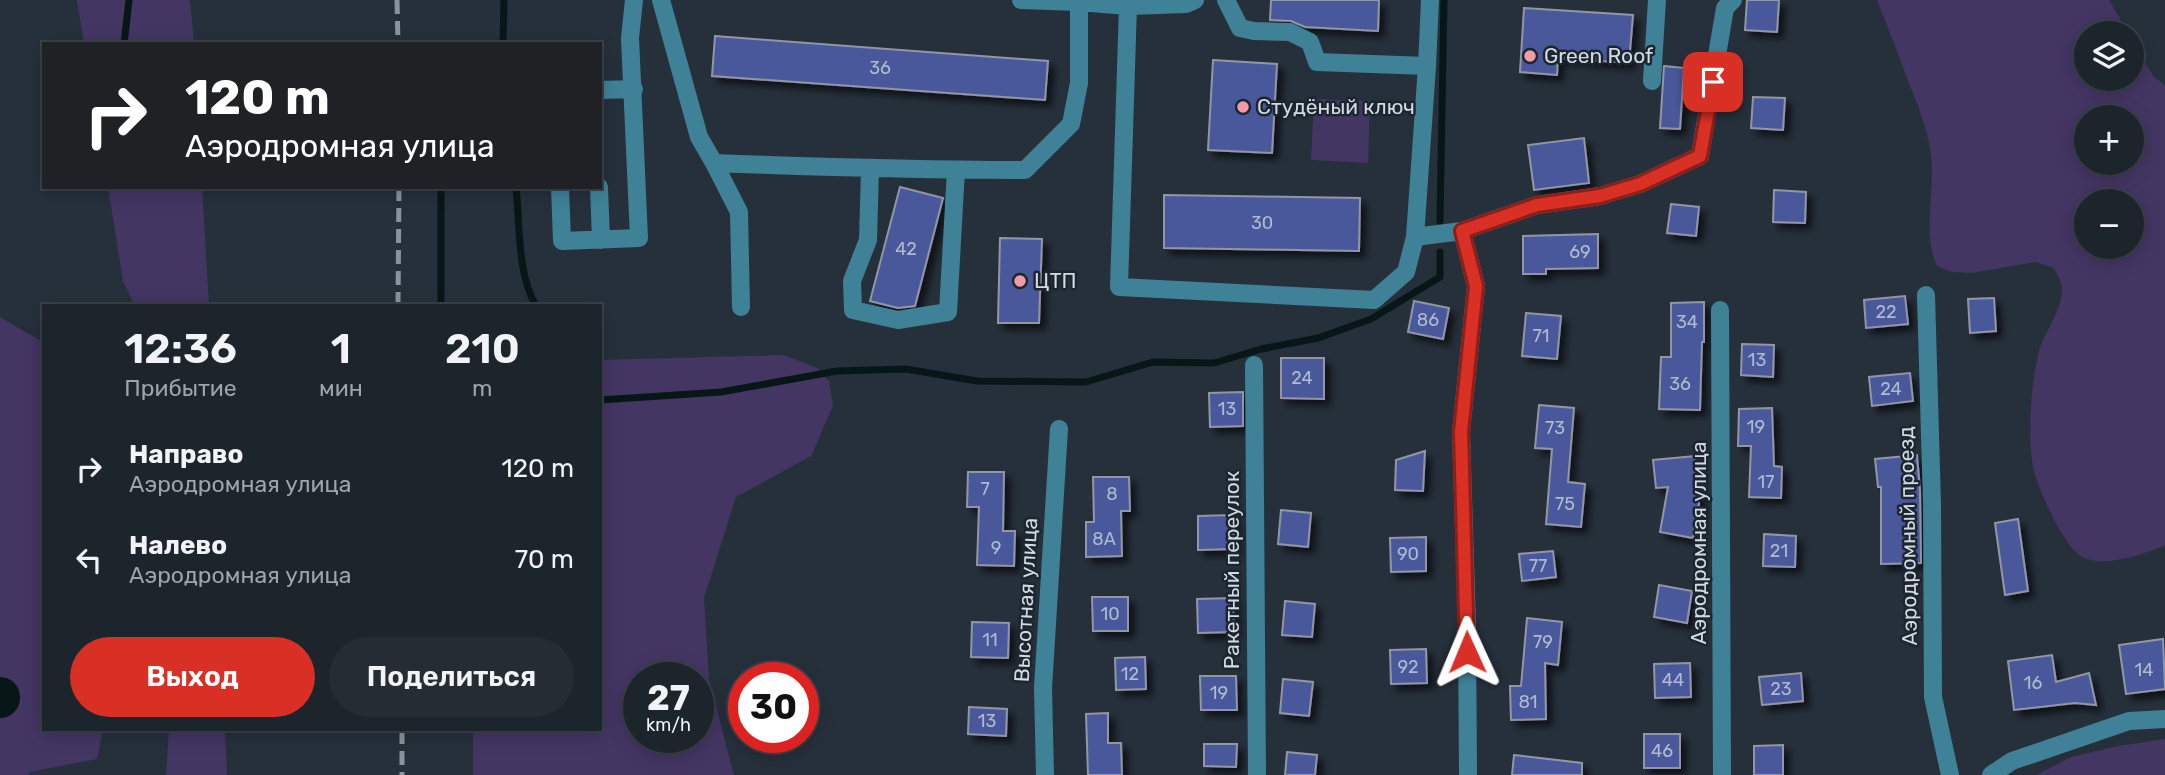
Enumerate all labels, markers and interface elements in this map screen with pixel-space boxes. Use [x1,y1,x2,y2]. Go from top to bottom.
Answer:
map controls [2074,21,2144,259]
button: layers [2074,21,2144,91]
place label: Green Roof [1544,43,1653,68]
marker: Green Roof [1522,48,1538,64]
pin [1683,52,1743,112]
house number: 36 [869,57,891,79]
icon: arrive [1694,63,1732,101]
text: 120 m [185,68,330,126]
icon: right [70,70,161,161]
place label: Студёный ключ [1257,94,1415,119]
marker: Студёный ключ [1235,99,1251,115]
button: + [2074,105,2144,175]
text: Аэродромная улица [185,127,495,165]
button: − [2074,189,2144,259]
house number: 30 [1251,212,1273,234]
house number: 42 [895,238,917,260]
house number: 69 [1569,241,1591,263]
place label: ЦТП [1034,268,1077,293]
marker: ЦТП [1012,273,1028,289]
house number: 22 [1875,301,1897,323]
house number: 86 [1417,309,1439,331]
house number: 34 [1676,311,1698,333]
text: 12:36 [124,324,237,374]
text: 1 [331,324,351,374]
text: 210 [445,324,520,374]
house number: 71 [1533,325,1549,347]
house number: 13 [1748,349,1766,371]
house number: 24 [1291,367,1313,389]
house number: 36 [1669,373,1691,395]
text: Прибытие [124,374,237,402]
text: мин [319,374,363,402]
text: m [472,374,493,402]
house number: 24 [1880,378,1902,400]
house number: 13 [1218,398,1236,420]
house number: 19 [1747,416,1765,438]
house number: 73 [1545,417,1565,439]
street label: Аэродромный проезд [1893,426,1922,646]
text: Направо [129,439,243,470]
street label: Аэродромная улица [1686,441,1711,645]
icon: right [70,450,108,488]
text: 120 m [502,453,574,484]
text: Аэродромная улица [129,470,351,498]
street label: Ракетный переулок [1219,471,1244,669]
house number: 17 [1758,471,1774,493]
house number: 7 [980,478,990,500]
house number: 8 [1106,483,1118,505]
house number: 75 [1555,493,1575,515]
street label: Высотная улица [1009,517,1042,683]
house number: 8А [1092,528,1116,550]
text: Налево [129,530,227,561]
house number: 9 [991,537,1001,559]
house number: 21 [1770,540,1788,562]
icon: left [70,541,108,579]
house number: 90 [1397,543,1419,565]
text: 70 m [515,544,574,575]
house number: 77 [1529,555,1547,577]
text: Аэродромная улица [129,561,351,589]
house number: 10 [1100,603,1120,625]
position arrow [1430,615,1504,689]
house number: 11 [982,629,998,651]
house number: 79 [1533,631,1553,653]
button: Выход [70,637,315,717]
button: Поделиться [329,637,574,717]
house number: 92 [1397,656,1419,678]
house number: 14 [2135,659,2153,681]
speed limit sign: 30 [728,662,819,753]
house number: 12 [1121,663,1139,685]
house number: 44 [1662,669,1684,691]
house number: 16 [2024,672,2042,694]
text: 27 [647,677,690,719]
house number: 23 [1770,678,1792,700]
house number: 19 [1210,682,1228,704]
house number: 81 [1518,691,1538,713]
house number: 13 [978,710,996,732]
text: km/h [646,714,691,736]
house number: 46 [1651,740,1673,762]

